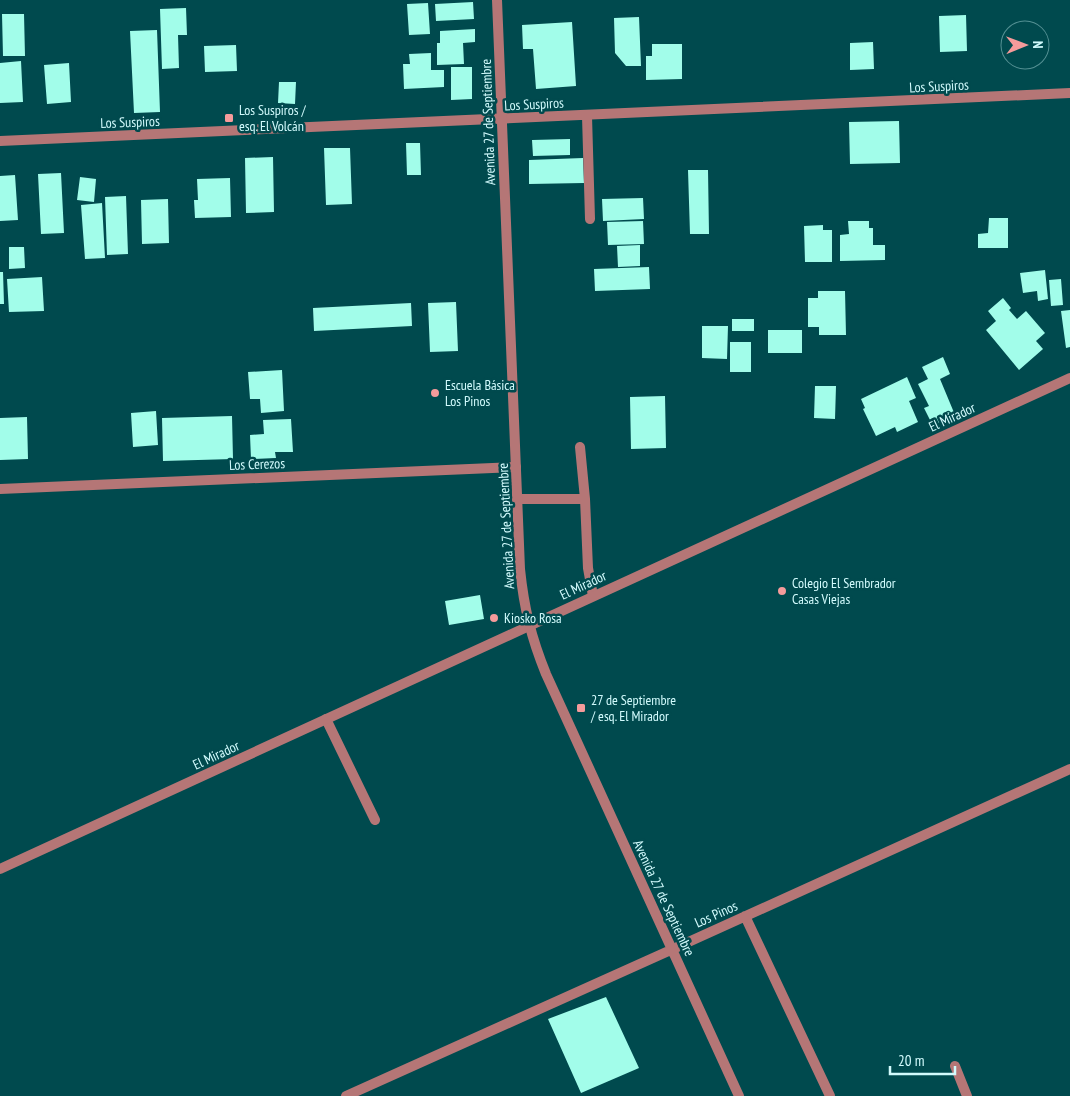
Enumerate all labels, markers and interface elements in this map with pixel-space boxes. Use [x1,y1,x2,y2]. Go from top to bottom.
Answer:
north arrow [1000,20,1050,70]
text: N [1029,41,1047,49]
street label: Avenida 27 de Septiembre [477,58,499,185]
street label: Los Suspiros [909,75,969,97]
street label: Los Suspiros [504,93,564,115]
place label: Los Suspiros / esq. El Volcán [239,101,306,135]
street label: Los Suspiros [100,112,160,132]
marker: Los Suspiros / esq. El Volcán [223,112,235,124]
place label: Escuela Básica Los Pinos [445,376,515,410]
marker: Escuela Básica Los Pinos [429,387,441,399]
street label: El Mirador [926,398,978,436]
street label: Los Cerezos [229,454,286,474]
street label: Avenida 27 de Septiembre [494,462,518,590]
street label: El Mirador [557,566,609,604]
place label: Colegio El Sembrador Casas Viejas [792,574,896,608]
marker: Colegio El Sembrador Casas Viejas [776,585,788,597]
place label: Kiosko Rosa [504,609,562,627]
marker: Kiosko Rosa [488,612,500,624]
place label: 27 de Septiembre / esq. El Mirador [590,691,676,725]
marker: 27 de Septiembre / esq. El Mirador [575,702,587,714]
street label: El Mirador [190,736,242,774]
street label: Avenida 27 de Septiembre [629,837,699,959]
street label: Los Pinos [692,896,741,931]
scale bar [890,1044,955,1076]
text: 20 m [898,1051,924,1070]

